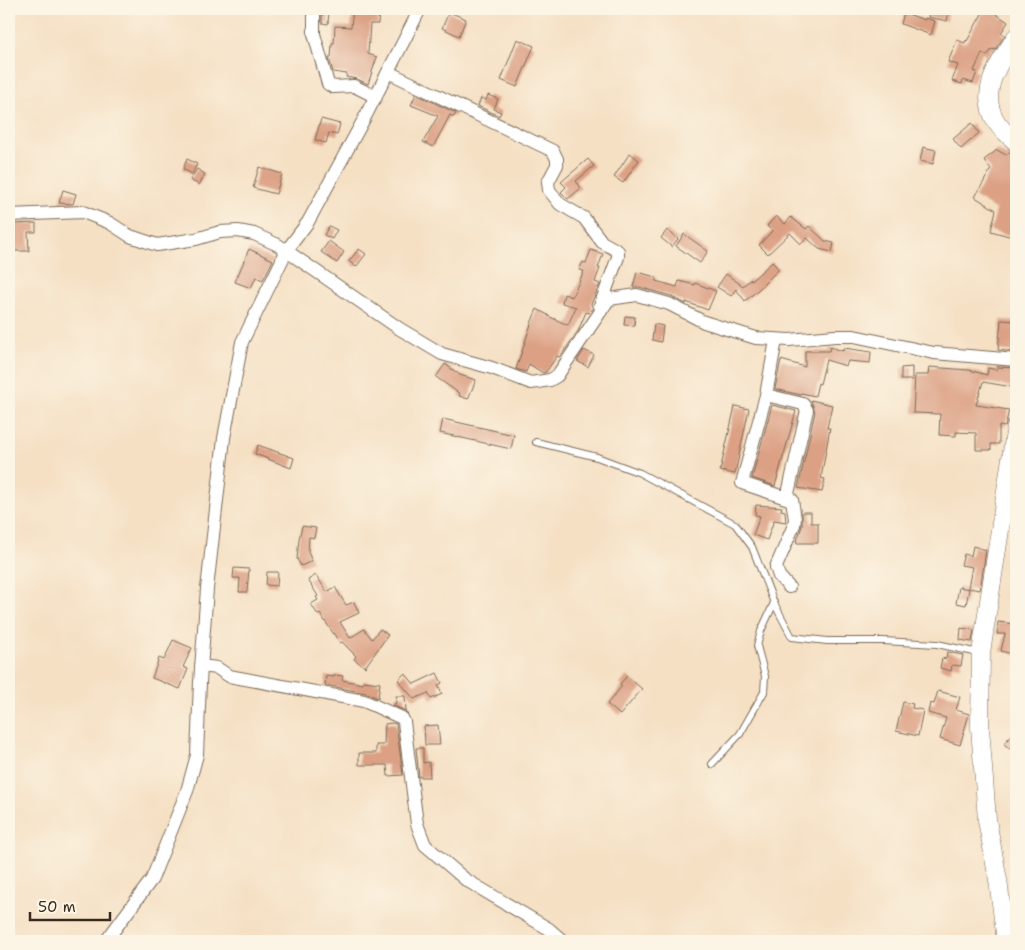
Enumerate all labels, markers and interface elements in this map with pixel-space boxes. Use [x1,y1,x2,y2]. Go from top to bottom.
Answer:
scale bar [30,890,110,922]
text: 50 m [38,897,76,917]

